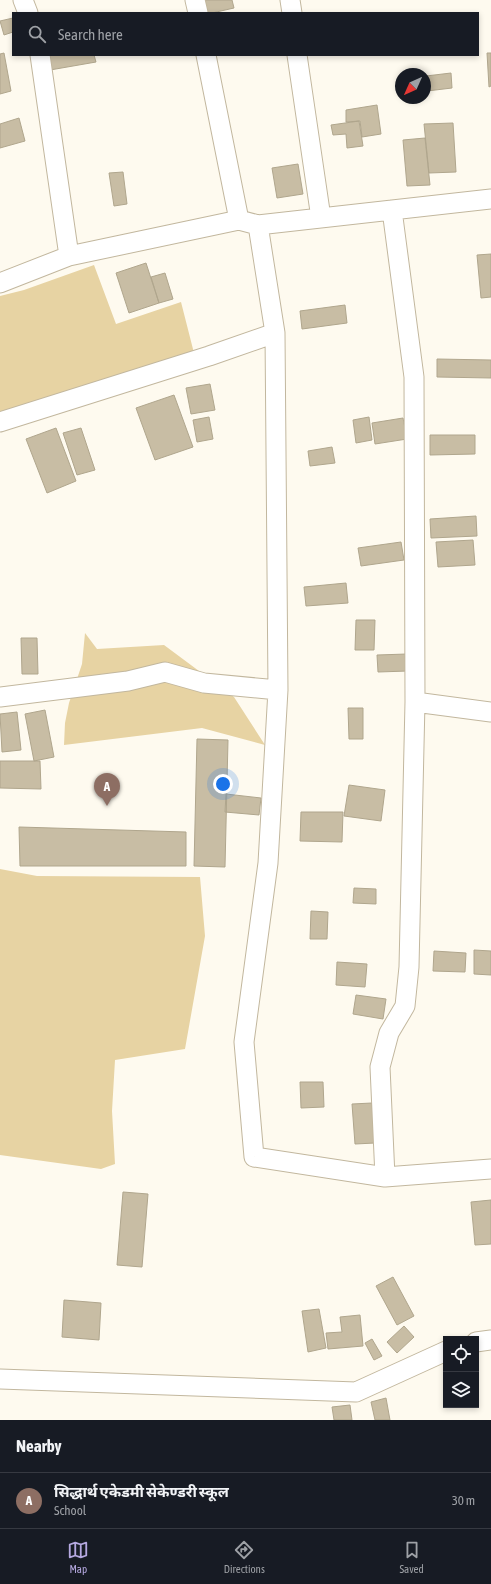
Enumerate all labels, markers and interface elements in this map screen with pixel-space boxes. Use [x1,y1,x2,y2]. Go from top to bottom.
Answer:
search box [12,12,479,56]
icon: search [26,23,48,45]
text: Search here [58,26,123,43]
north arrow [395,68,431,104]
pin: A [94,773,120,806]
your location [213,774,233,794]
map controls [443,1336,479,1408]
button: locate [443,1336,479,1372]
button: layers [443,1372,479,1408]
text: Nearby [16,1436,62,1456]
text: सिद्धार्थ एकेडमी सेकेण्डरी स्कूल [54,1483,229,1500]
text: A [26,1493,32,1508]
text: 30 m [452,1493,475,1508]
text: School [54,1503,86,1518]
tab: Map [67,1539,89,1575]
tab: Directions [224,1539,265,1575]
tab: Saved [399,1539,424,1575]

